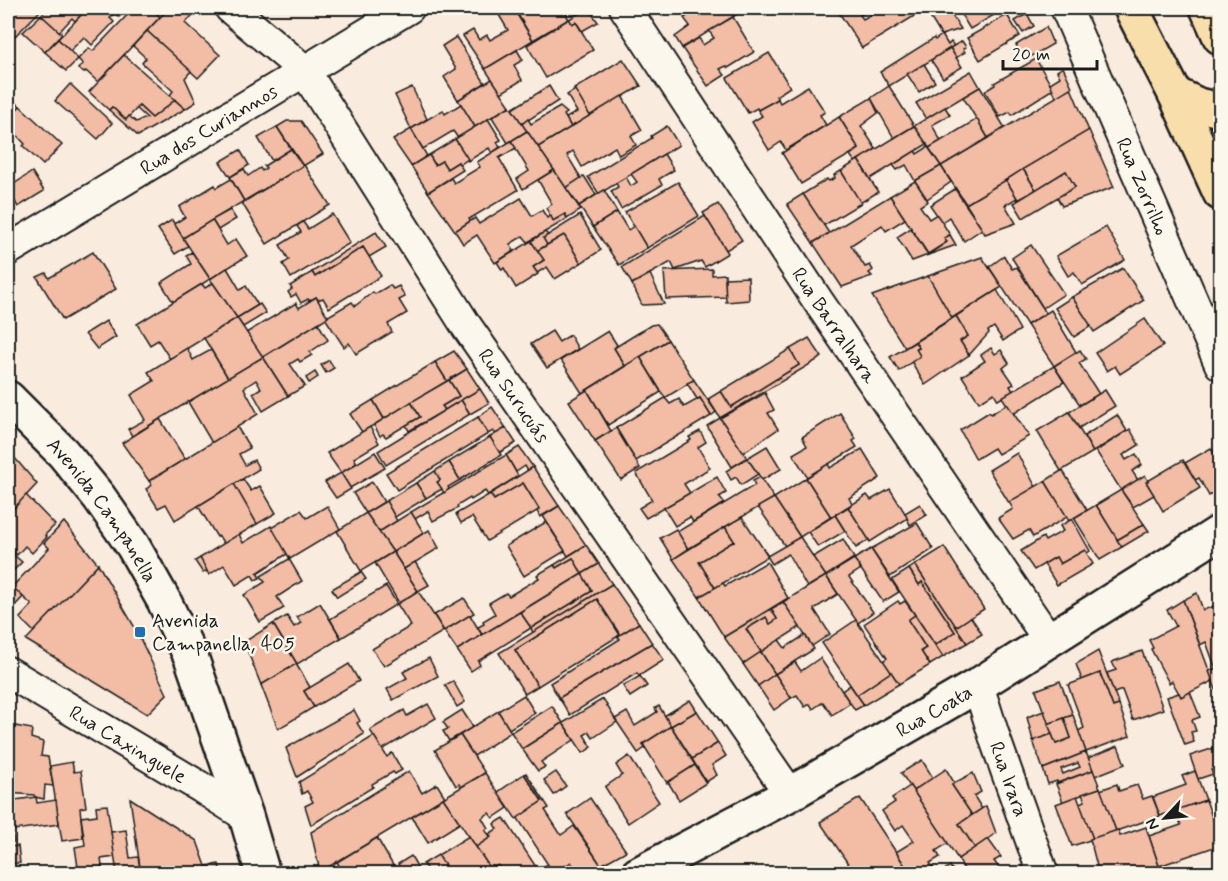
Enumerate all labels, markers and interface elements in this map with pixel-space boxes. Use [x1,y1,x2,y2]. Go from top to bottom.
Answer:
scale bar [1003,33,1098,71]
text: 20 m [1012,43,1050,67]
street label: Rua dos Curiannos [135,78,283,182]
street label: Rua Zorrilho [1109,134,1175,240]
street label: Rua Barralhara [785,263,883,390]
street label: Rua Surucuás [471,344,555,449]
street label: Avenida Campanella [40,432,163,588]
place label: Avenida Campanella, 405 [152,608,295,658]
marker: Avenida Campanella, 405 [133,625,147,639]
street label: Rua Coata [891,679,978,745]
street label: Rua Caxinguele [64,700,191,791]
street label: Rua Irara [982,738,1034,821]
north arrow [1135,788,1195,848]
text: N [1141,815,1165,833]

